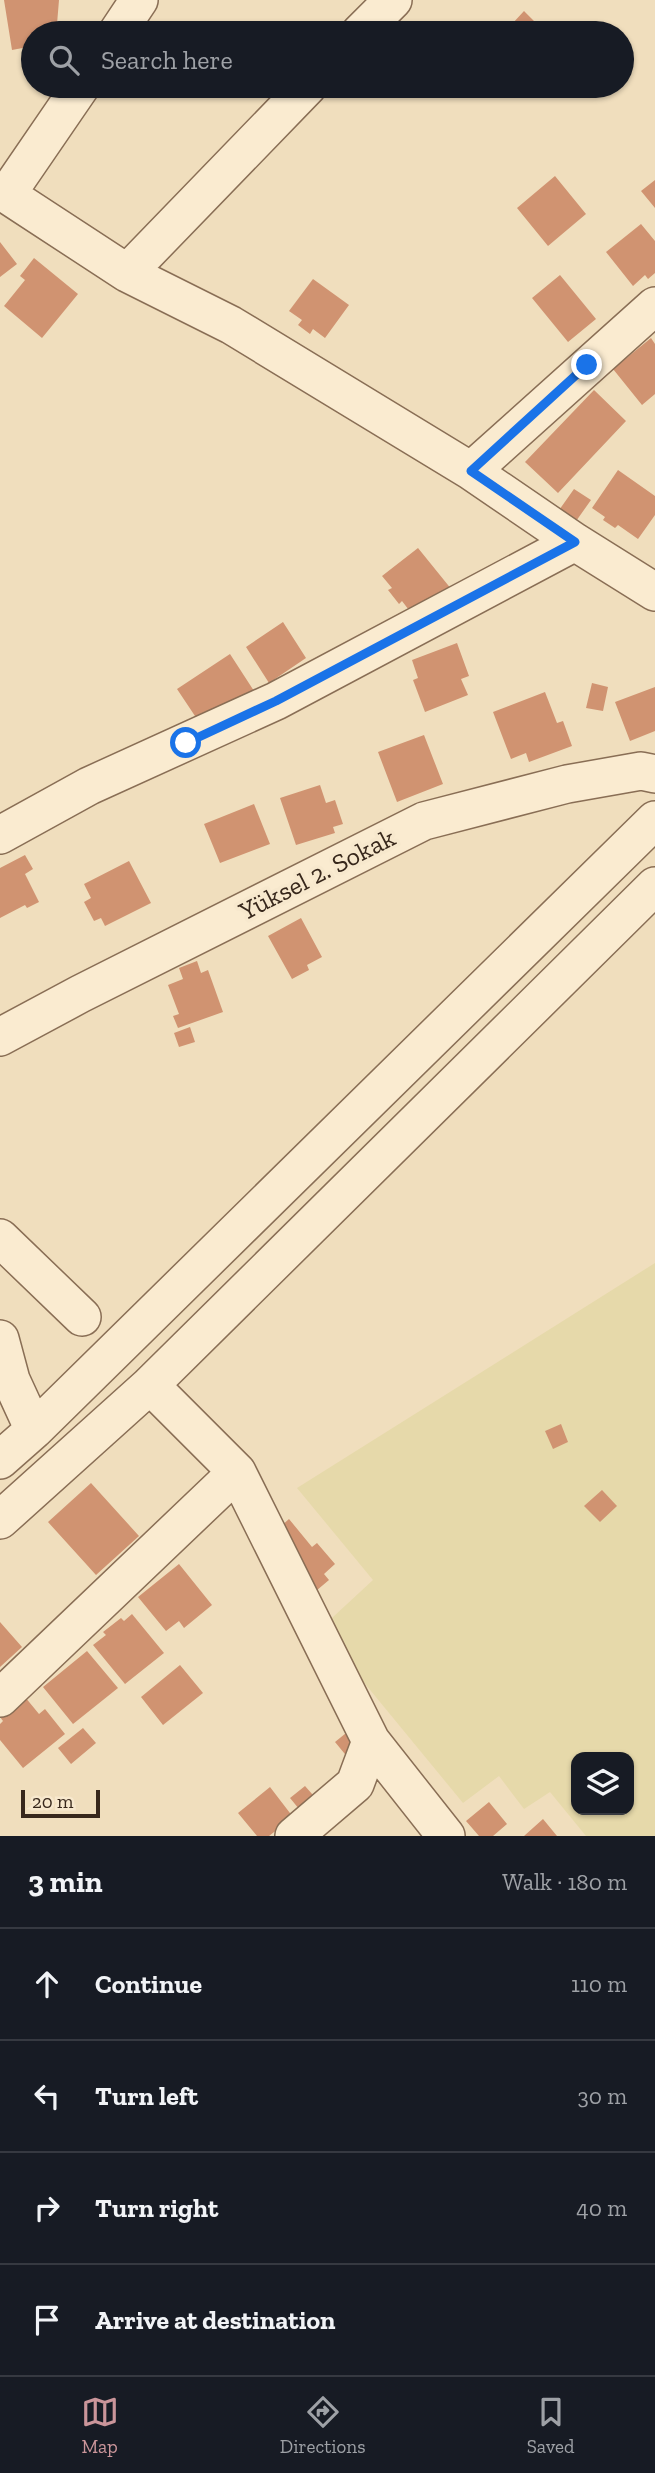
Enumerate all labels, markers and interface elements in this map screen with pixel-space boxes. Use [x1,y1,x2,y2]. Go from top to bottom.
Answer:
search box [21,21,634,98]
icon: search [45,41,83,79]
text: Search here [101,44,233,76]
route end [571,349,602,380]
route start [170,727,201,758]
street label: Yüksel 2. Sokak [233,821,401,927]
map controls [571,1752,634,1815]
button: layers [571,1752,634,1815]
scale bar [21,1787,100,1819]
text: 20 m [32,1790,73,1813]
text: 3 min [28,1864,103,1900]
text: Walk · 180 m [502,1868,627,1896]
icon: ahead [28,1965,66,2003]
text: Continue [95,1968,202,2000]
text: 110 m [571,1970,627,1998]
icon: left [28,2077,66,2115]
text: Turn left [95,2080,198,2112]
text: 30 m [577,2082,627,2110]
icon: right [28,2189,66,2227]
text: Turn right [95,2192,218,2224]
text: 40 m [576,2194,627,2222]
icon: arrive [28,2301,66,2339]
text: Arrive at destination [95,2304,335,2336]
tab: Map [81,2393,119,2458]
tab: Directions [280,2393,366,2458]
tab: Saved [527,2393,574,2458]

